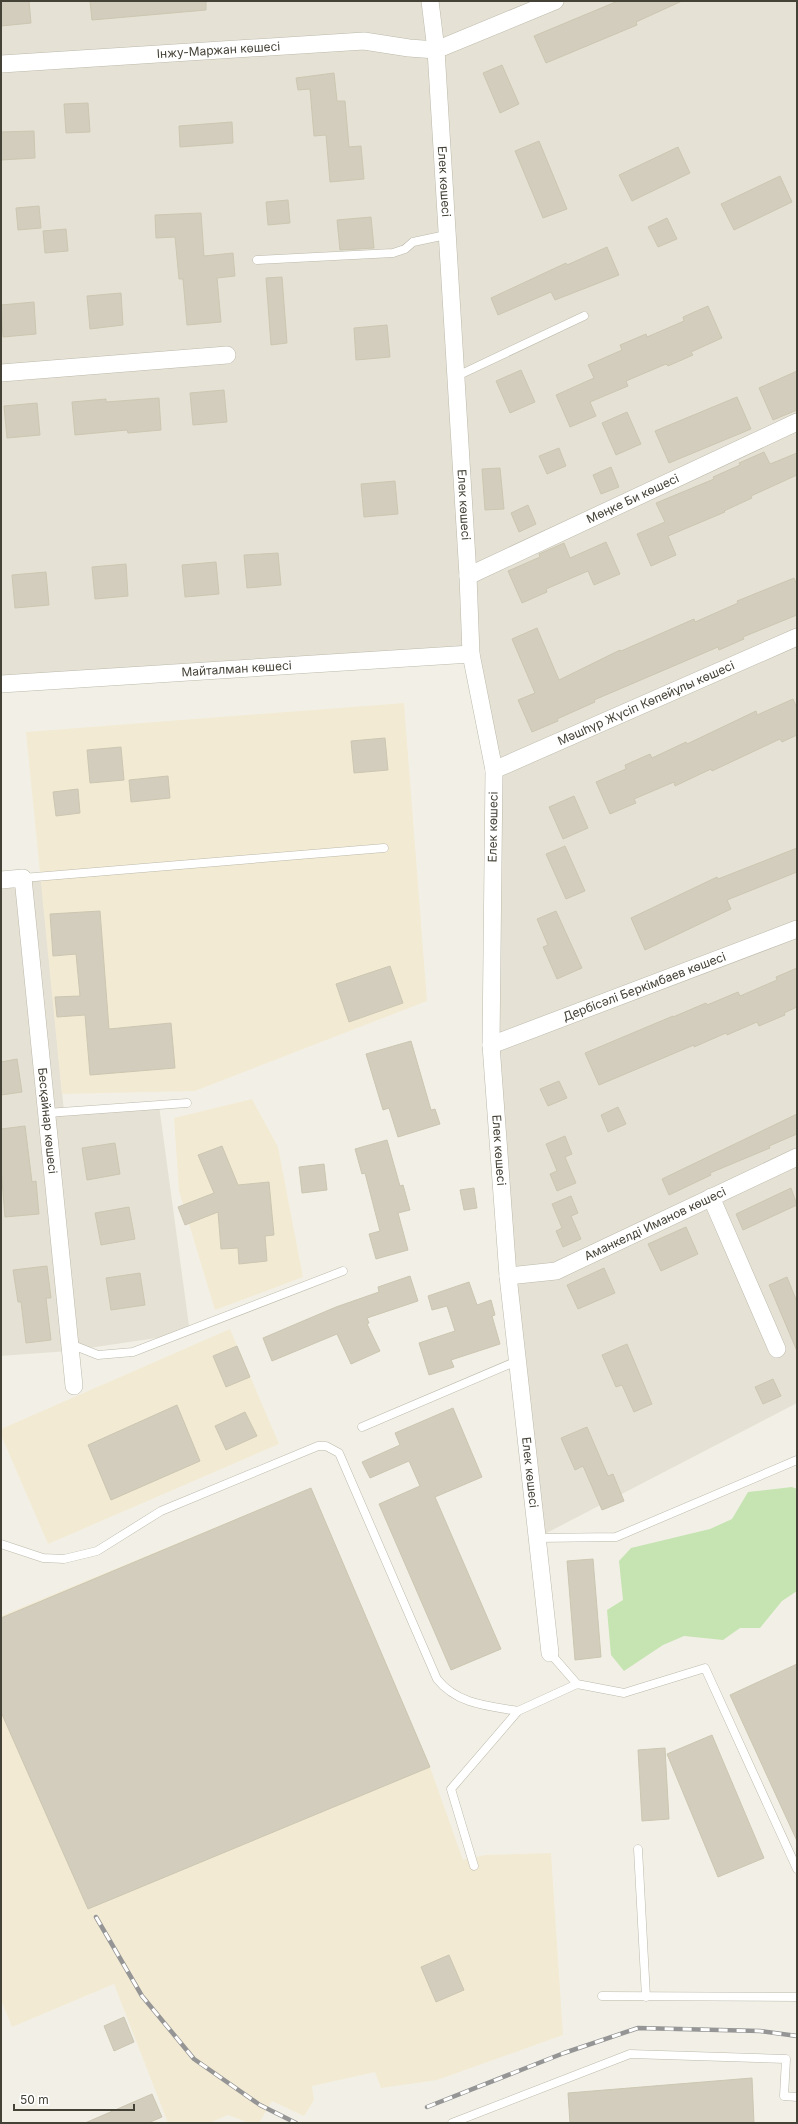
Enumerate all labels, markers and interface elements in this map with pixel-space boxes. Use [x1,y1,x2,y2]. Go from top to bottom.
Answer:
street label: Інжу-Маржан көшесі [156,38,281,61]
street label: Елек көшесі [435,145,454,217]
street label: Елек көшесі [455,469,474,541]
street label: Мөңке Би көшесі [584,470,681,526]
street label: Майталман көшесі [181,657,292,679]
street label: Мәшһүр Жүсіп Көпейұлы көшесі [555,657,737,748]
street label: Елек көшесі [484,791,501,863]
street label: Дербісәлі Беркімбаев көшесі [561,949,728,1024]
street label: Бесқайнар көшесі [35,1067,61,1175]
street label: Елек көшесі [489,1114,509,1186]
street label: Аманкелді Иманов көшесі [582,1184,728,1264]
street label: Елек көшесі [519,1436,542,1509]
scale bar [14,2086,134,2112]
text: 50 m [20,2092,49,2107]

